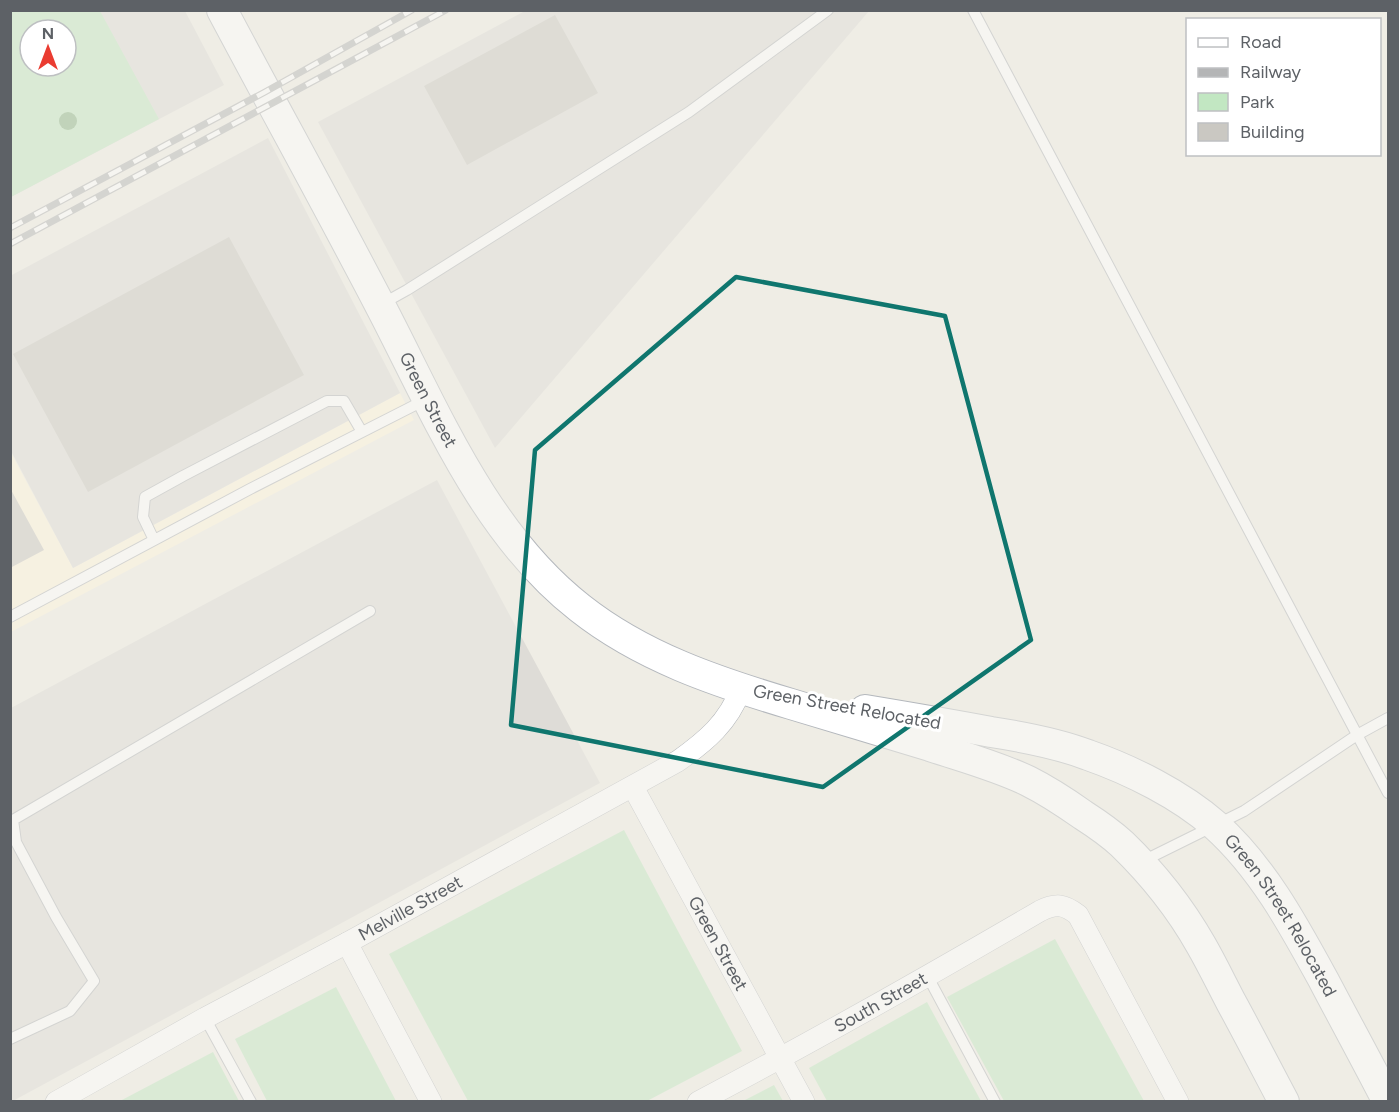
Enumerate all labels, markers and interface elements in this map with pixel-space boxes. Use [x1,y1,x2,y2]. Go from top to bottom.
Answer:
north arrow [18,18,78,78]
legend [1186,18,1381,156]
text: N [42,24,54,43]
text: Road [1240,31,1281,53]
text: Railway [1240,61,1302,83]
text: Park [1240,91,1275,113]
text: Building [1240,121,1305,143]
street label: Green Street [395,348,462,452]
street label: Green Street Relocated [751,680,943,734]
street label: Green Street Relocated [1220,829,1341,1001]
street label: Melville Street [355,871,466,946]
street label: Green Street [683,892,753,995]
street label: South Street [830,967,931,1037]

